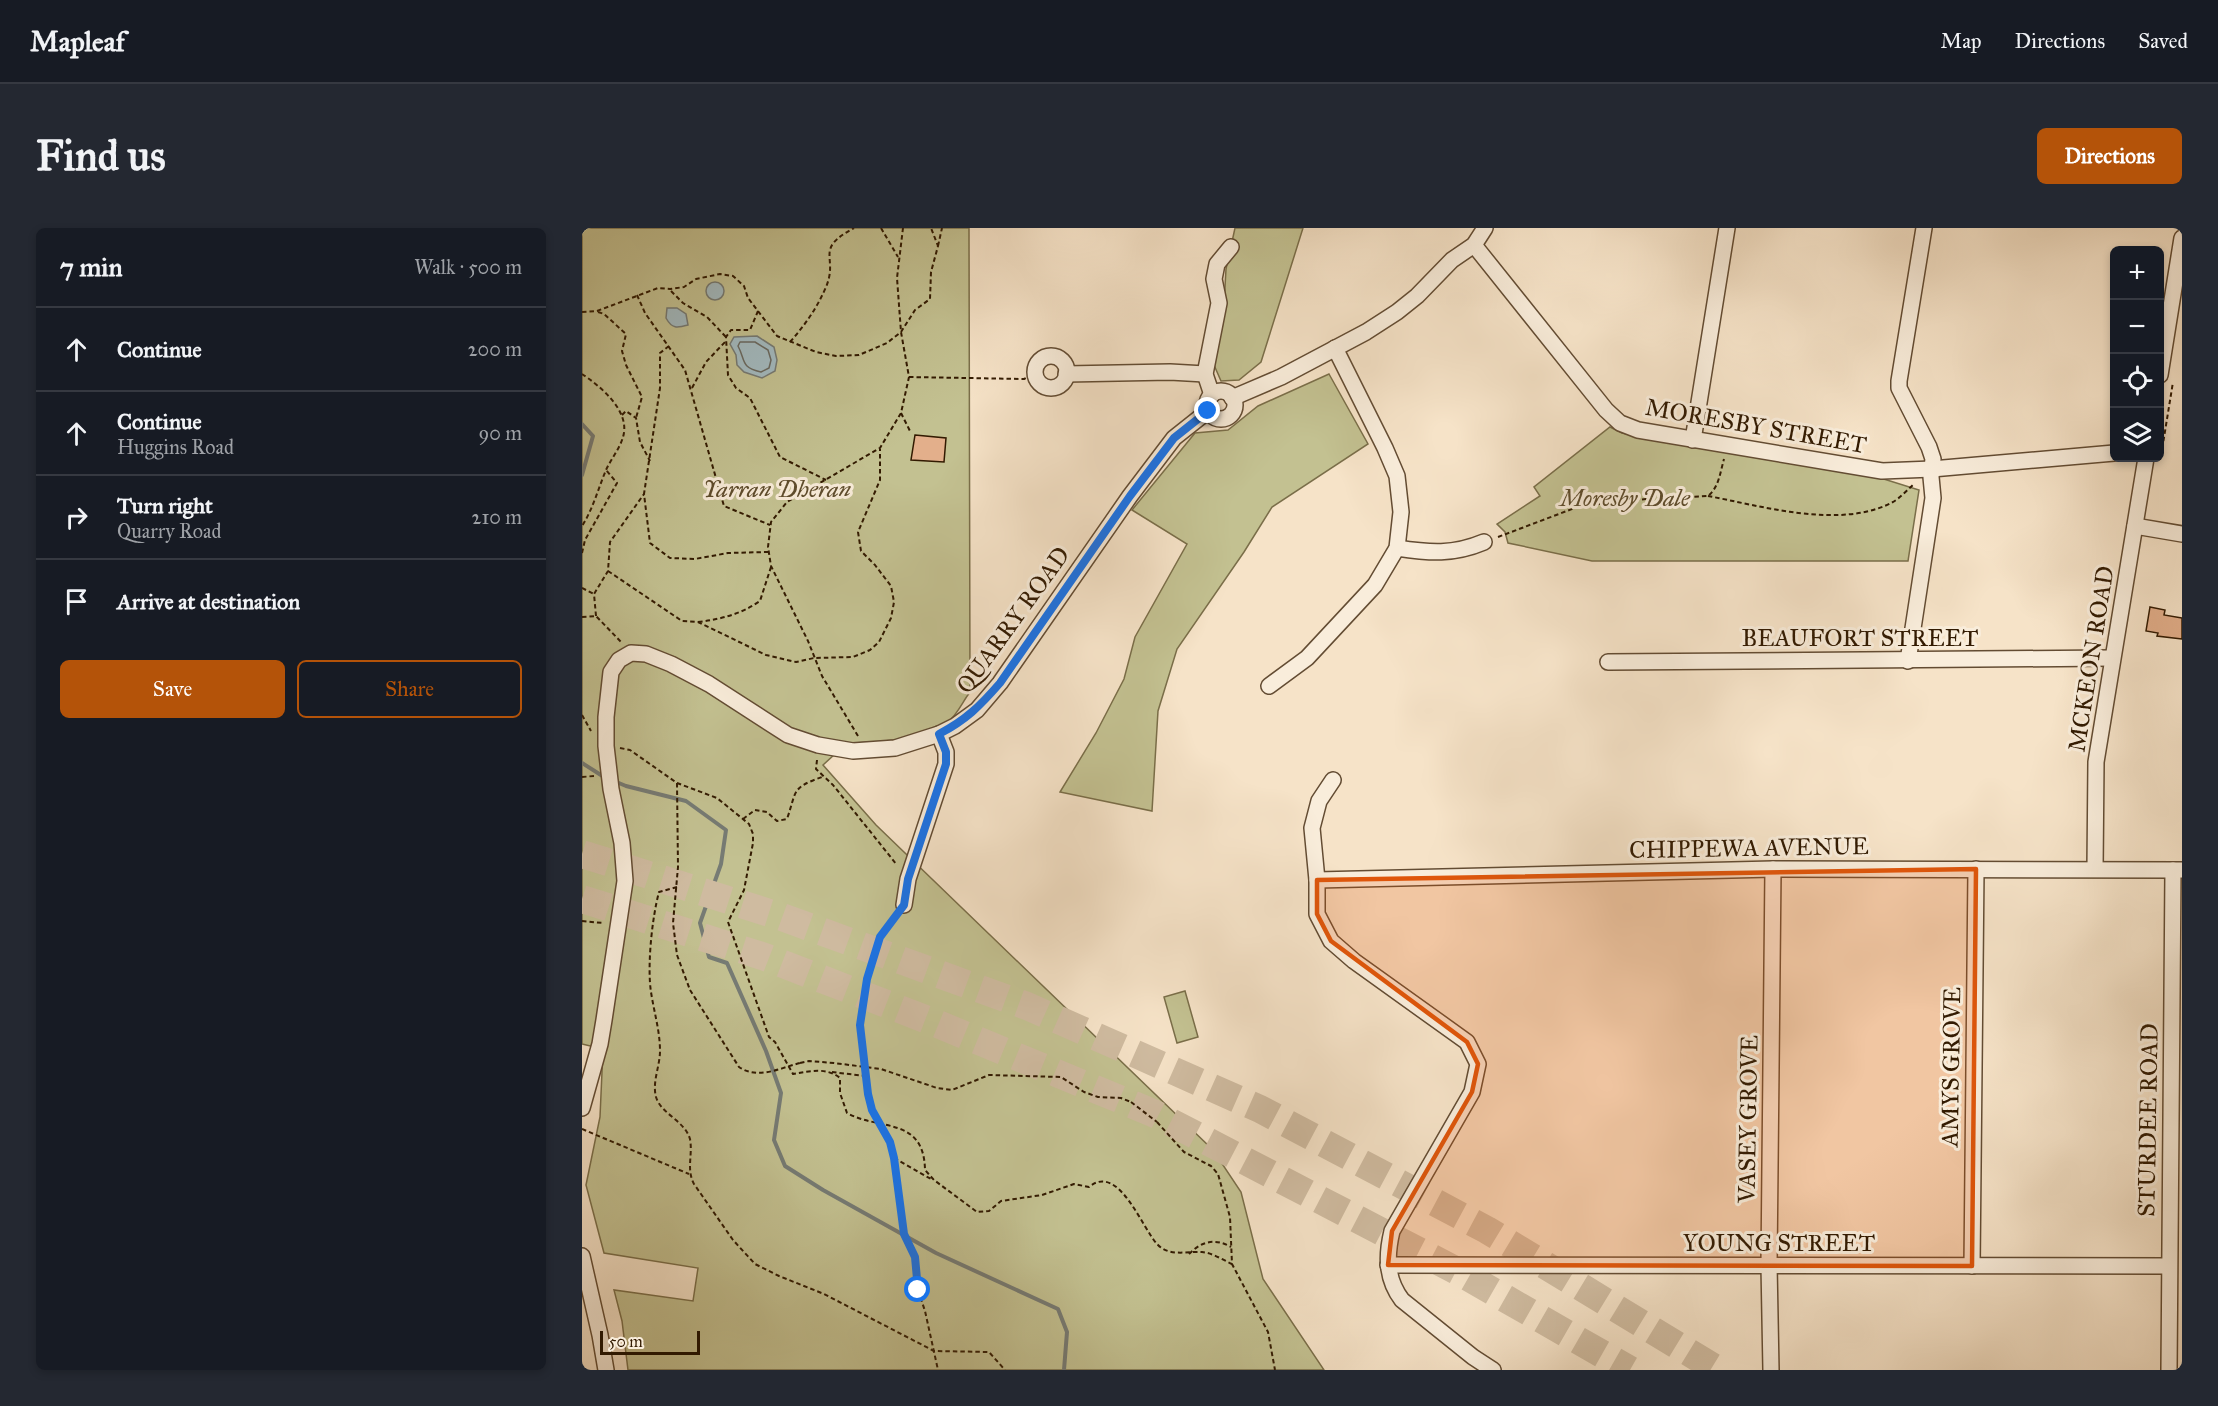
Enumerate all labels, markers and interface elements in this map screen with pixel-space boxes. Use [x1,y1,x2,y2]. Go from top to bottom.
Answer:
text: Mapleaf [30,24,125,59]
text: Map [1941,28,1982,54]
text: Directions [2015,28,2105,54]
text: Saved [2138,28,2188,54]
button: Directions [2037,128,2182,184]
text: Find us [36,130,166,182]
map controls [2110,246,2164,462]
button: + [2110,246,2164,300]
text: 7 min [60,251,123,283]
text: Walk · 500 m [414,255,522,279]
button: − [2110,300,2164,354]
icon: ahead [60,333,93,366]
text: Continue [117,336,202,363]
text: 200 m [468,337,522,361]
button: locate [2110,354,2164,408]
street label: MORESBY STREET [1643,392,1869,460]
route end [1194,397,1220,423]
text: Continue [117,408,202,435]
button: layers [2110,408,2164,462]
icon: ahead [60,417,93,450]
text: 90 m [479,421,522,445]
text: Huggins Road [117,435,234,459]
park label: Yarran Dheran [703,474,852,504]
park label: Moresby Dale [1558,483,1691,513]
text: Turn right [117,492,213,519]
icon: right [60,501,93,534]
text: 210 m [472,505,522,529]
text: Quarry Road [117,519,222,543]
street label: QUARRY ROAD [950,541,1076,699]
street label: MCKEON ROAD [2061,564,2121,754]
icon: arrive [60,585,93,618]
text: Arrive at destination [117,588,300,615]
street label: BEAUFORT STREET [1742,623,1978,653]
button: Save [60,660,285,718]
button: Share [297,660,522,718]
street label: CHIPPEWA AVENUE [1629,831,1869,865]
street label: AMYS GROVE [1935,987,1967,1148]
street label: STURDEE ROAD [2131,1023,2165,1217]
street label: VASEY GROVE [1732,1035,1764,1204]
street label: YOUNG STREET [1683,1228,1875,1258]
route start [904,1276,930,1302]
scale bar [600,1328,700,1356]
text: 50 m [609,1332,643,1351]

